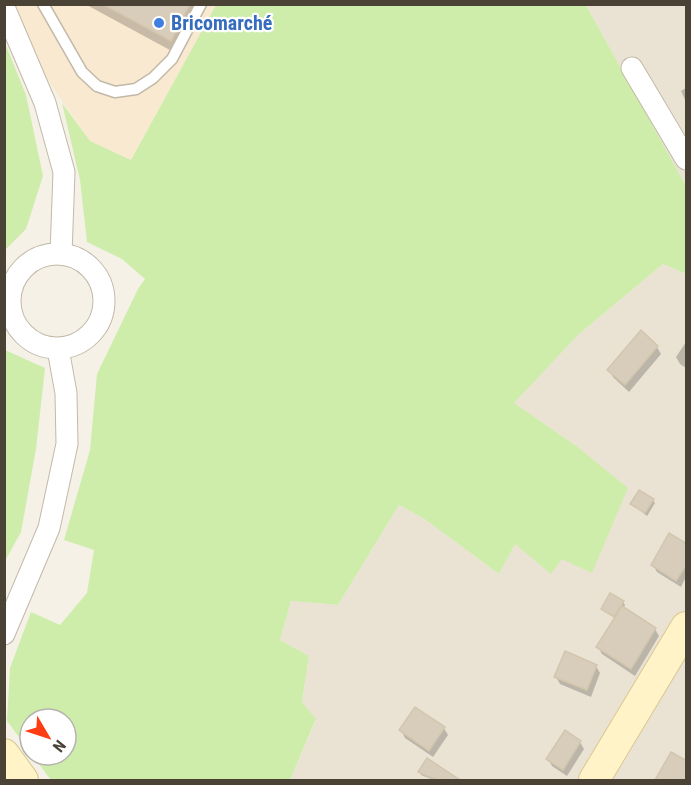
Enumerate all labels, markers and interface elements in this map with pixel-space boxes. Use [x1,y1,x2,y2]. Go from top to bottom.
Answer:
place label: Bricomarché [171,11,272,35]
marker: Bricomarché [152,16,166,30]
north arrow [18,707,78,767]
text: N [49,736,70,756]

